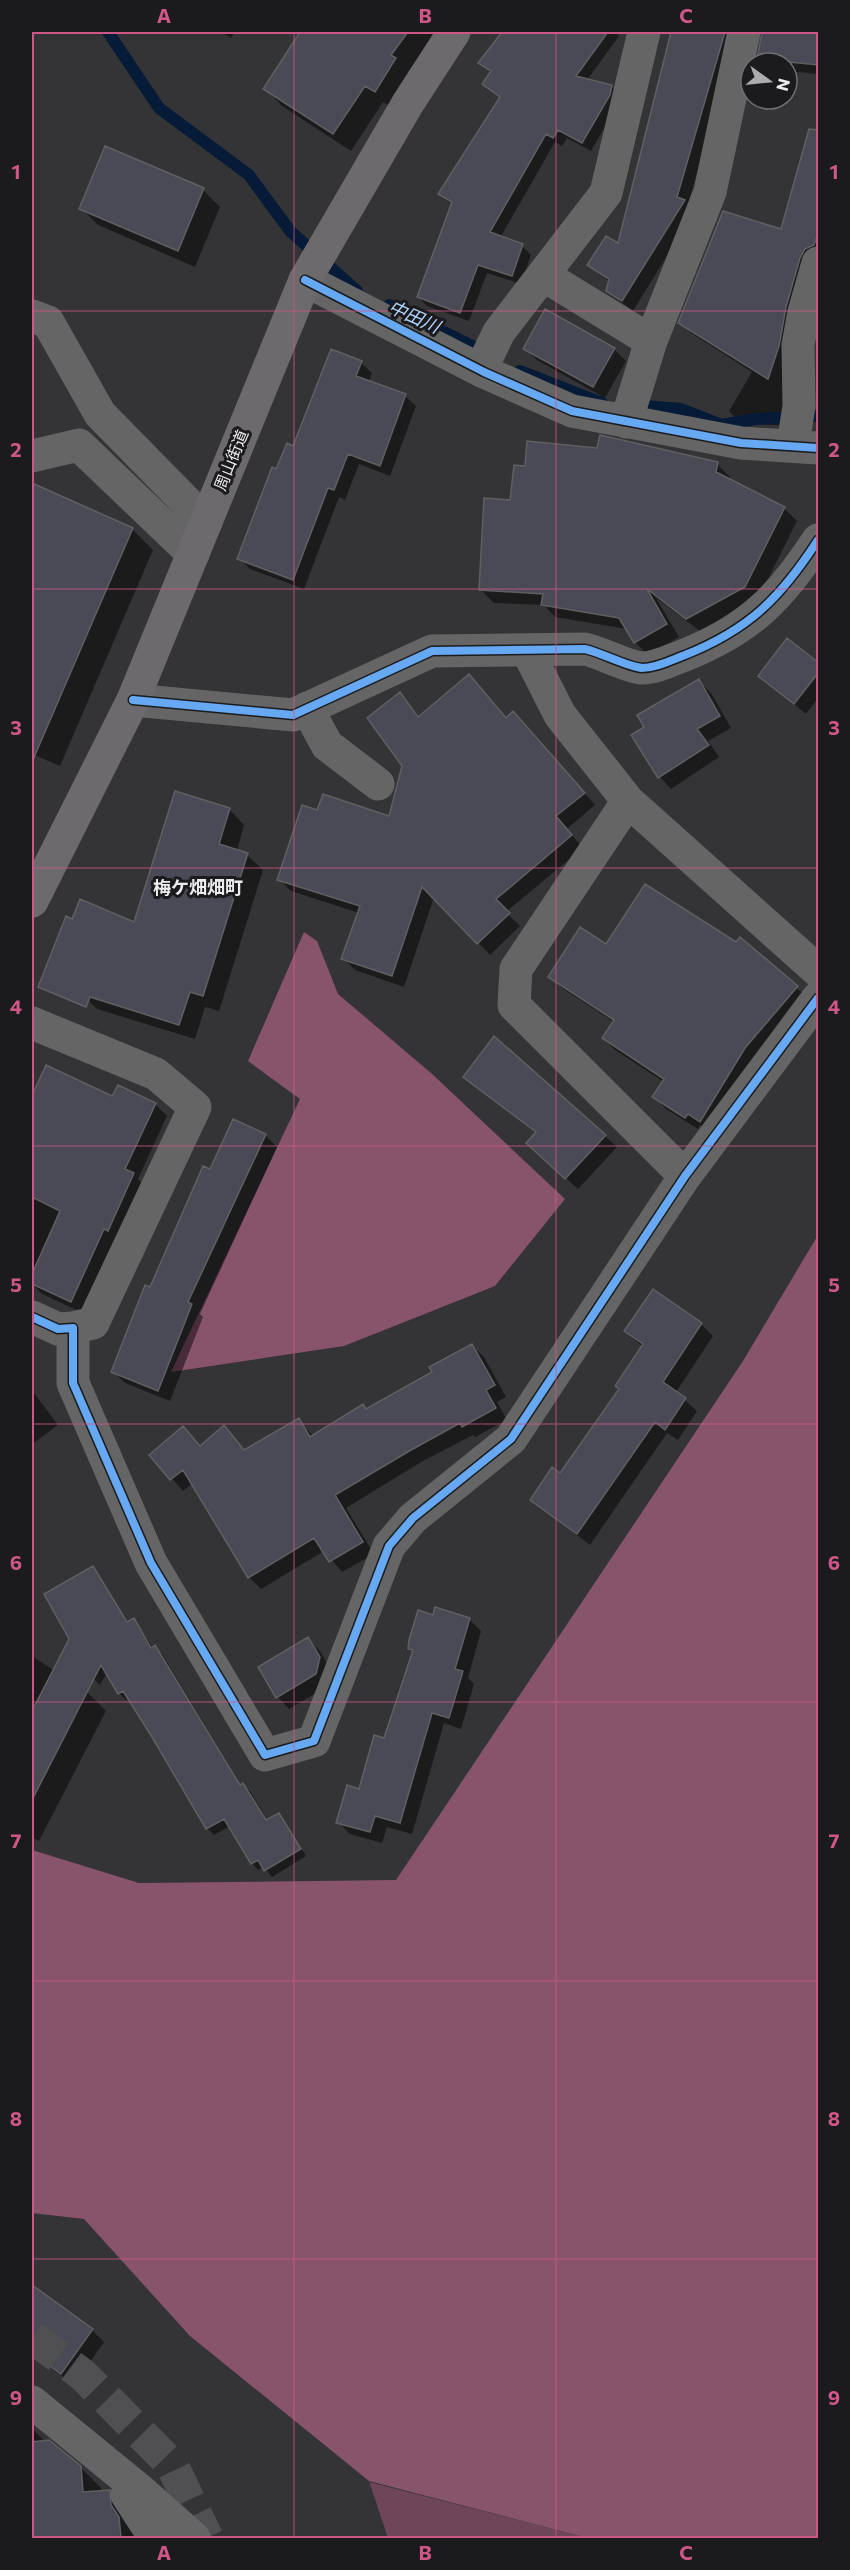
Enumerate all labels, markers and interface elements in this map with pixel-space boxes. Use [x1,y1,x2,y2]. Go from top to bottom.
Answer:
text: A [157,3,171,27]
text: B [418,3,432,27]
text: C [679,3,693,27]
north arrow [739,51,799,111]
text: N [773,77,795,93]
text: 1 [11,159,21,183]
text: 1 [829,159,839,183]
water label: 中田川 [385,295,445,338]
street label: 周山街道 [210,427,251,493]
text: 2 [10,437,22,461]
text: 2 [828,437,840,461]
text: 3 [10,715,22,739]
text: 3 [828,715,840,739]
district label: 梅ケ畑畑町 [153,876,243,898]
text: 4 [10,994,22,1018]
text: 4 [828,994,840,1018]
text: 5 [10,1272,22,1296]
text: 5 [828,1272,840,1296]
text: 6 [10,1550,22,1574]
text: 6 [828,1550,840,1574]
text: 7 [11,1828,22,1852]
text: 7 [829,1828,840,1852]
text: 8 [10,2106,22,2130]
text: 8 [828,2106,840,2130]
text: 9 [10,2385,22,2409]
text: 9 [828,2385,840,2409]
text: A [157,2540,171,2564]
text: B [418,2540,432,2564]
text: C [679,2540,693,2564]

